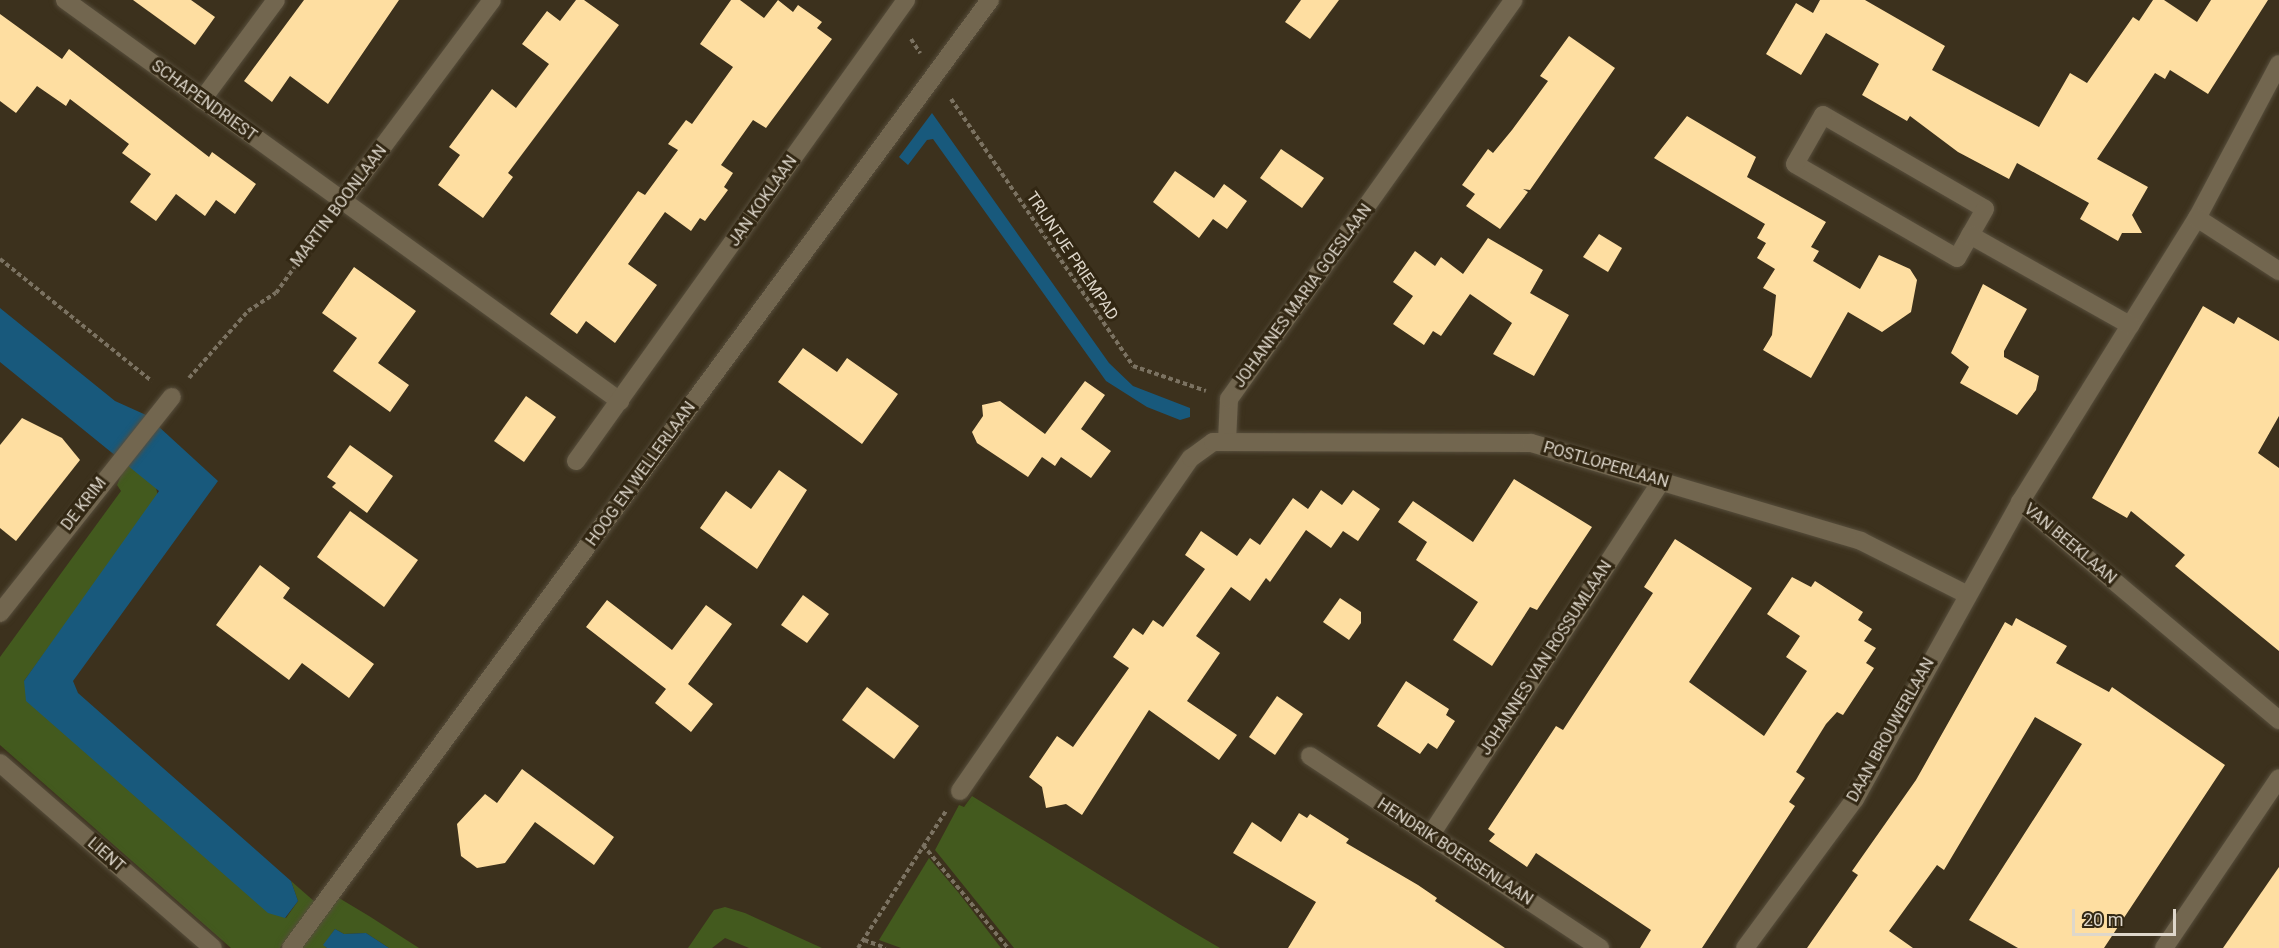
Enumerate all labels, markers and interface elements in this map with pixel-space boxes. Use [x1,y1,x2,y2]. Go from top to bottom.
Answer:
street label: SCHAPENDRIEST [148,56,260,146]
street label: MARTIN BOONLAAN [287,141,391,271]
street label: JAN KOKLAAN [725,152,801,250]
street label: TRIJNTJE PRIEMPAD [1022,188,1122,324]
street label: JOHANNES MARIA GOESLAAN [1230,201,1376,391]
street label: HOOG EN WELLERLAAN [582,398,700,550]
street label: POSTLOPERLAAN [1541,438,1671,492]
street label: DE KRIM [57,474,111,534]
street label: VAN BEEKLAAN [2020,500,2120,588]
street label: JOHANNES VAN ROSSUMLAAN [1476,557,1616,759]
street label: DAAN BROUWERLAAN [1843,654,1939,806]
street label: HENDRIK BOERSENLAAN [1374,794,1536,910]
street label: LIENT [84,834,128,876]
scale bar [2075,897,2178,935]
text: 20 m [2083,909,2123,930]

